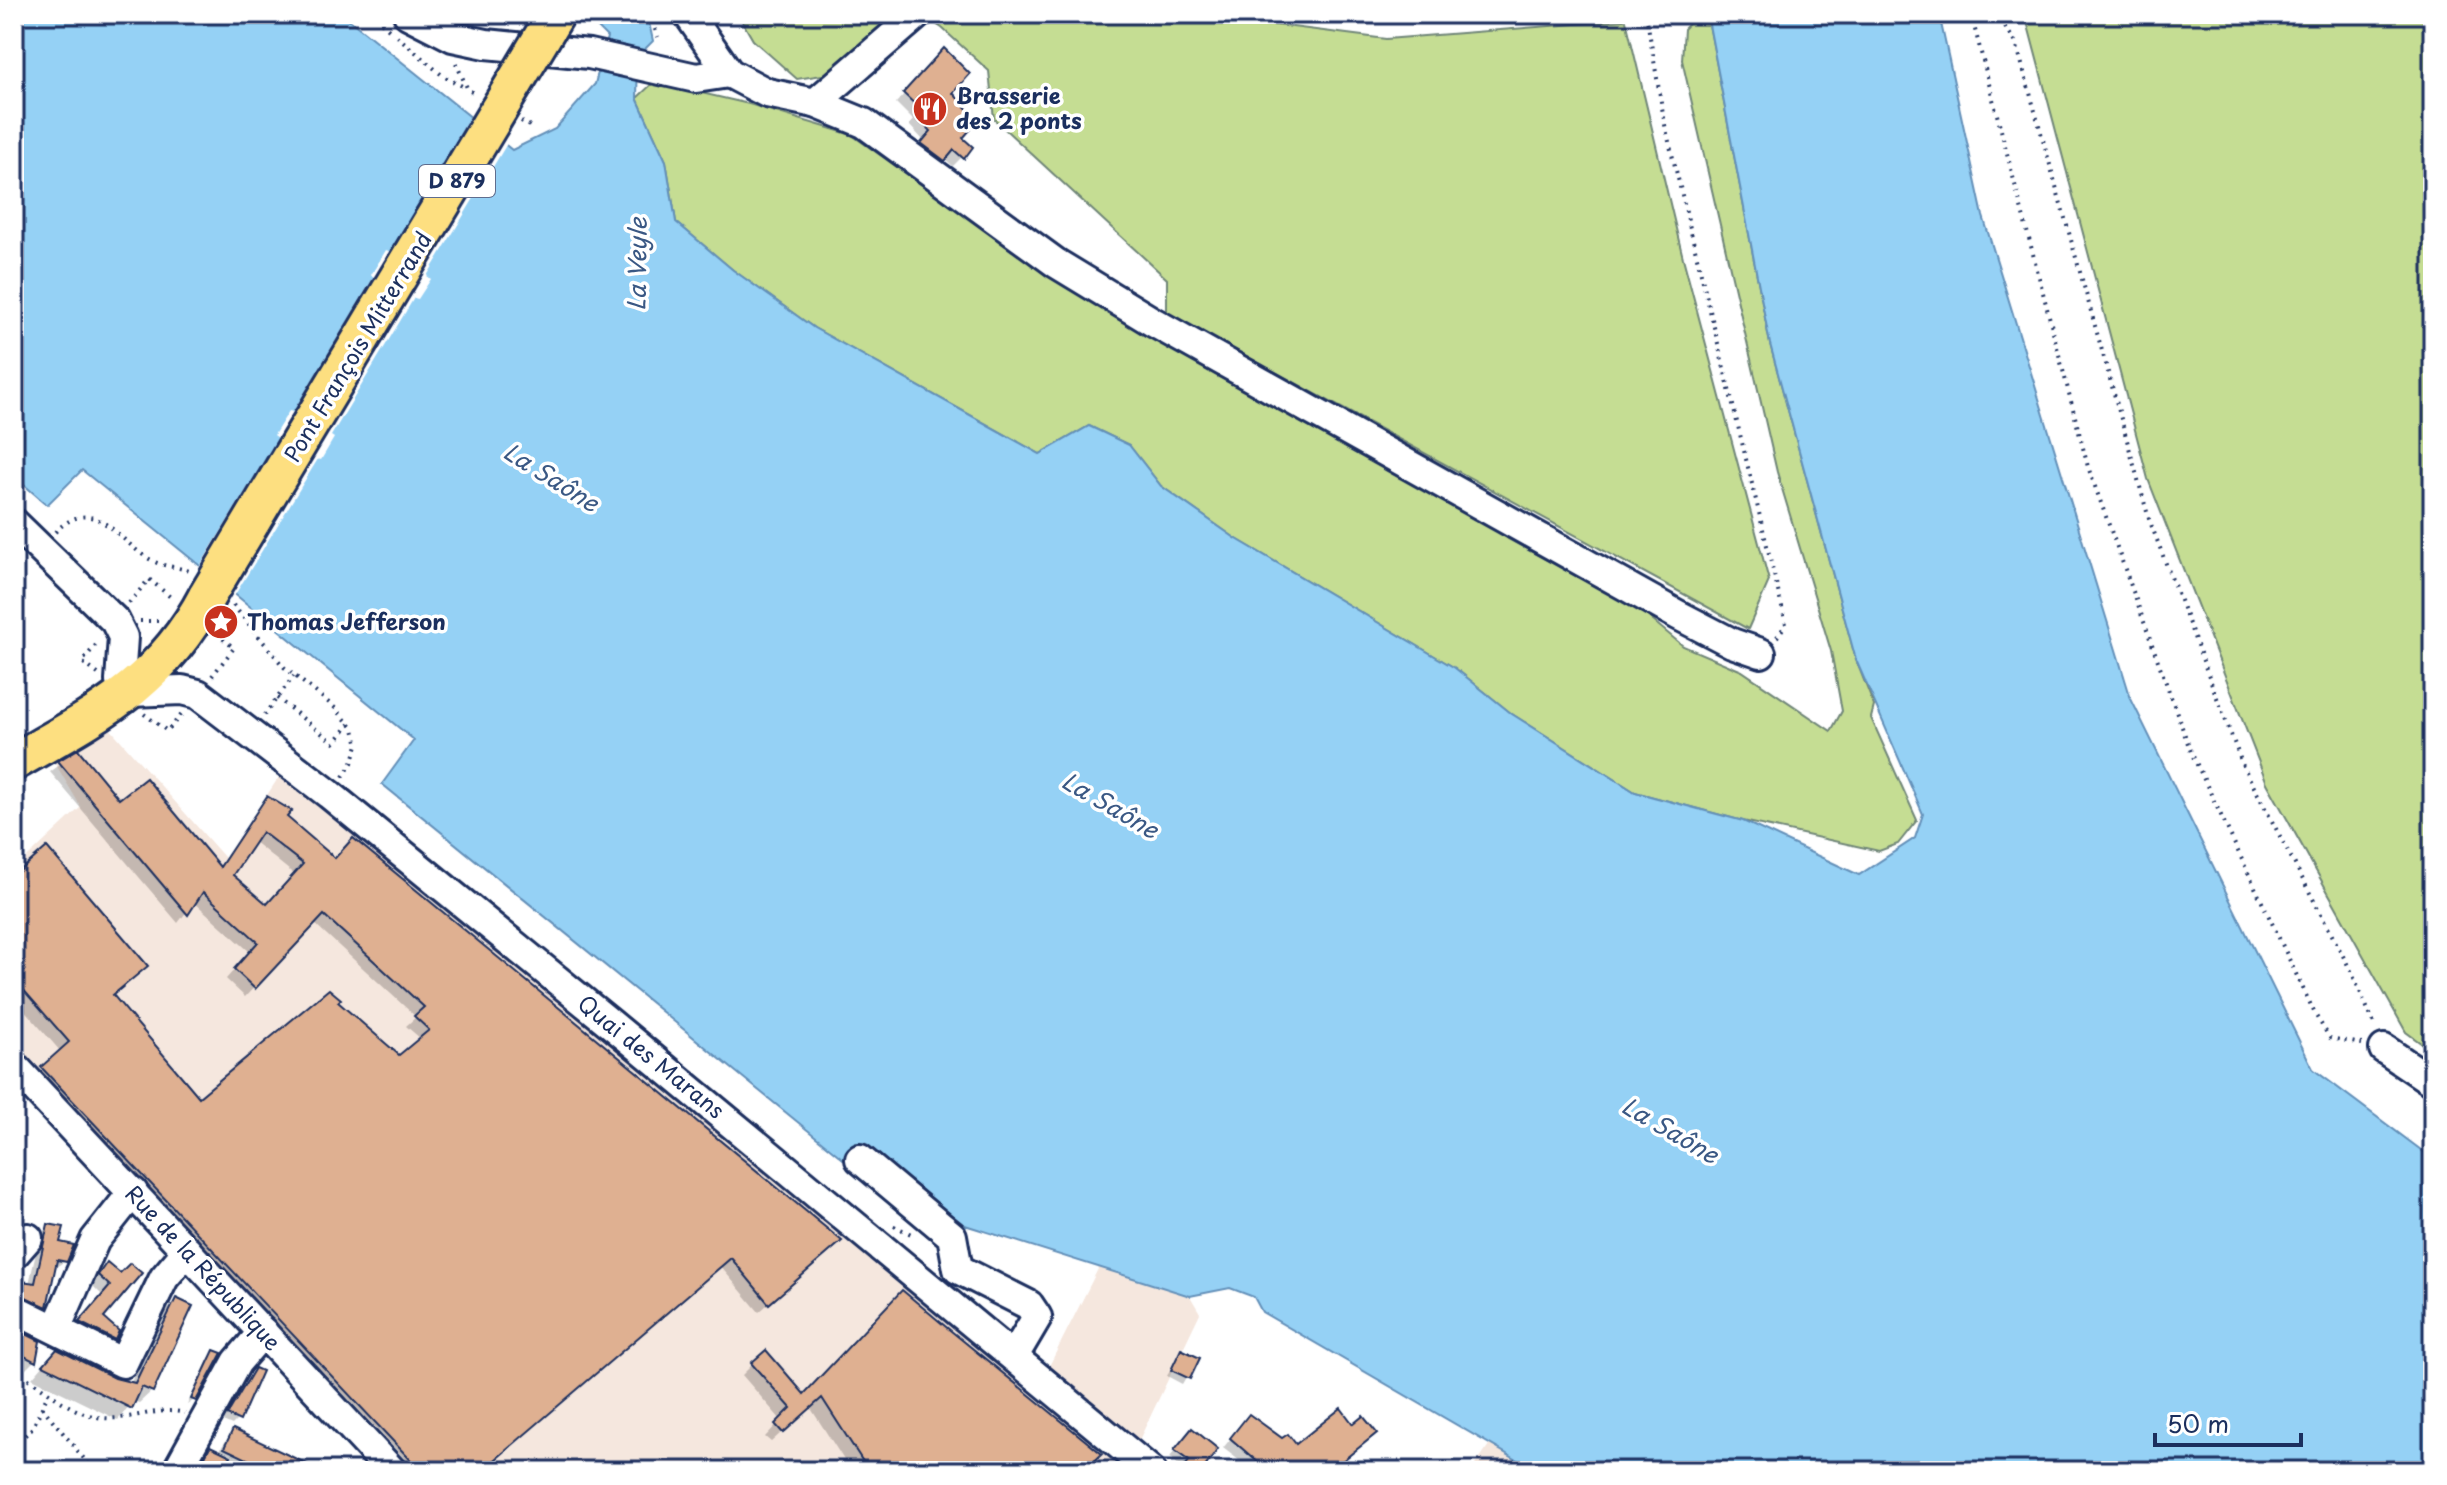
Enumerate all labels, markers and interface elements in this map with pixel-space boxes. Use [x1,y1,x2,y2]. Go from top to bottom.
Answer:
place label: Brasserie des 2 ponts [956,78,1082,136]
restaurant icon: Brasserie des 2 ponts [911,90,949,128]
road number: D 879 [419,165,495,197]
water label: La Veyle [617,216,655,311]
street label: Pont François Mitterrand [275,225,439,468]
water label: La Saône [497,433,607,520]
place icon: Thomas Jefferson [202,603,240,641]
place label: Thomas Jefferson [247,604,446,637]
water label: La Saône [1056,762,1167,847]
street label: Quai des Marans [571,986,732,1125]
water label: La Saône [1616,1087,1727,1172]
street label: Rue de la République [119,1177,290,1357]
scale bar [2155,1397,2301,1447]
text: 50 m [2167,1405,2229,1441]

